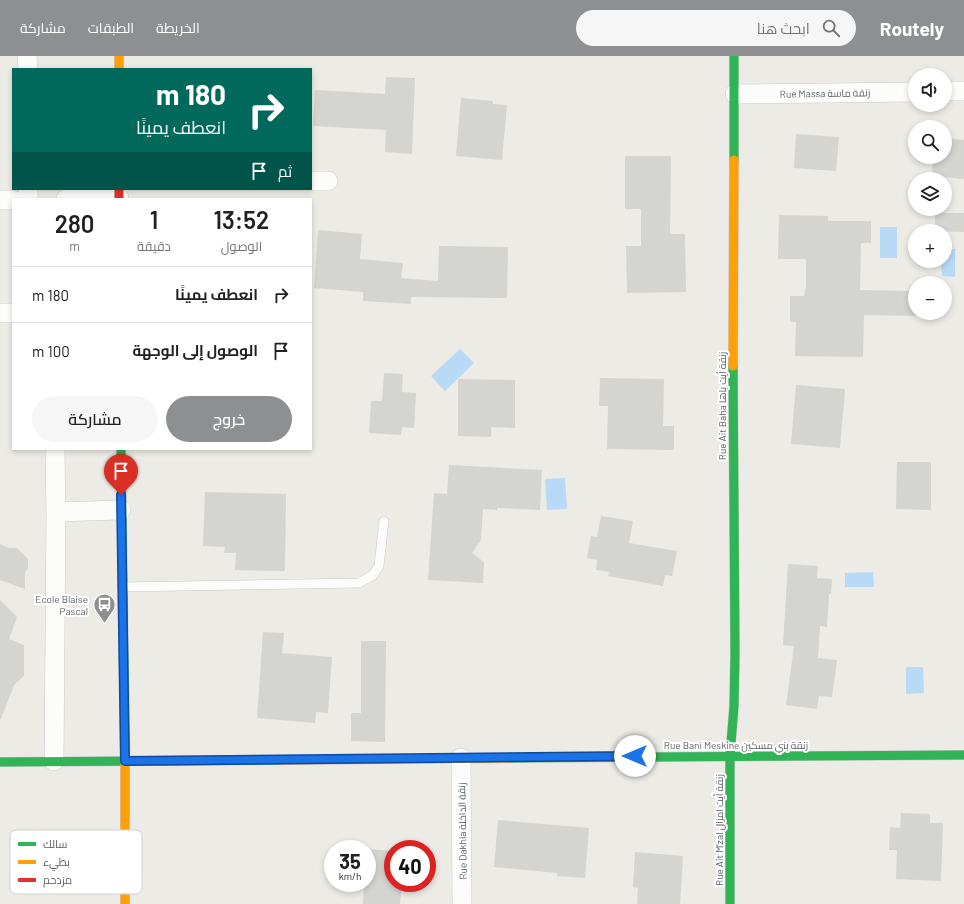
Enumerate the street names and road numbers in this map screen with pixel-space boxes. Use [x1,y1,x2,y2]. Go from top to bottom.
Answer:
street label: Rue Massa زنقة ماسة [780,86,870,100]
street label: Rue Ait Baha زنقة أيت باها [716,352,728,460]
street label: Rue Bani Meskine زنقة بني مسكين [664,739,808,753]
street label: Rue Ait M'zal زنقة أيت امزال [713,774,726,886]
street label: Rue Dakhla زنقة الداخلة [455,782,469,880]

